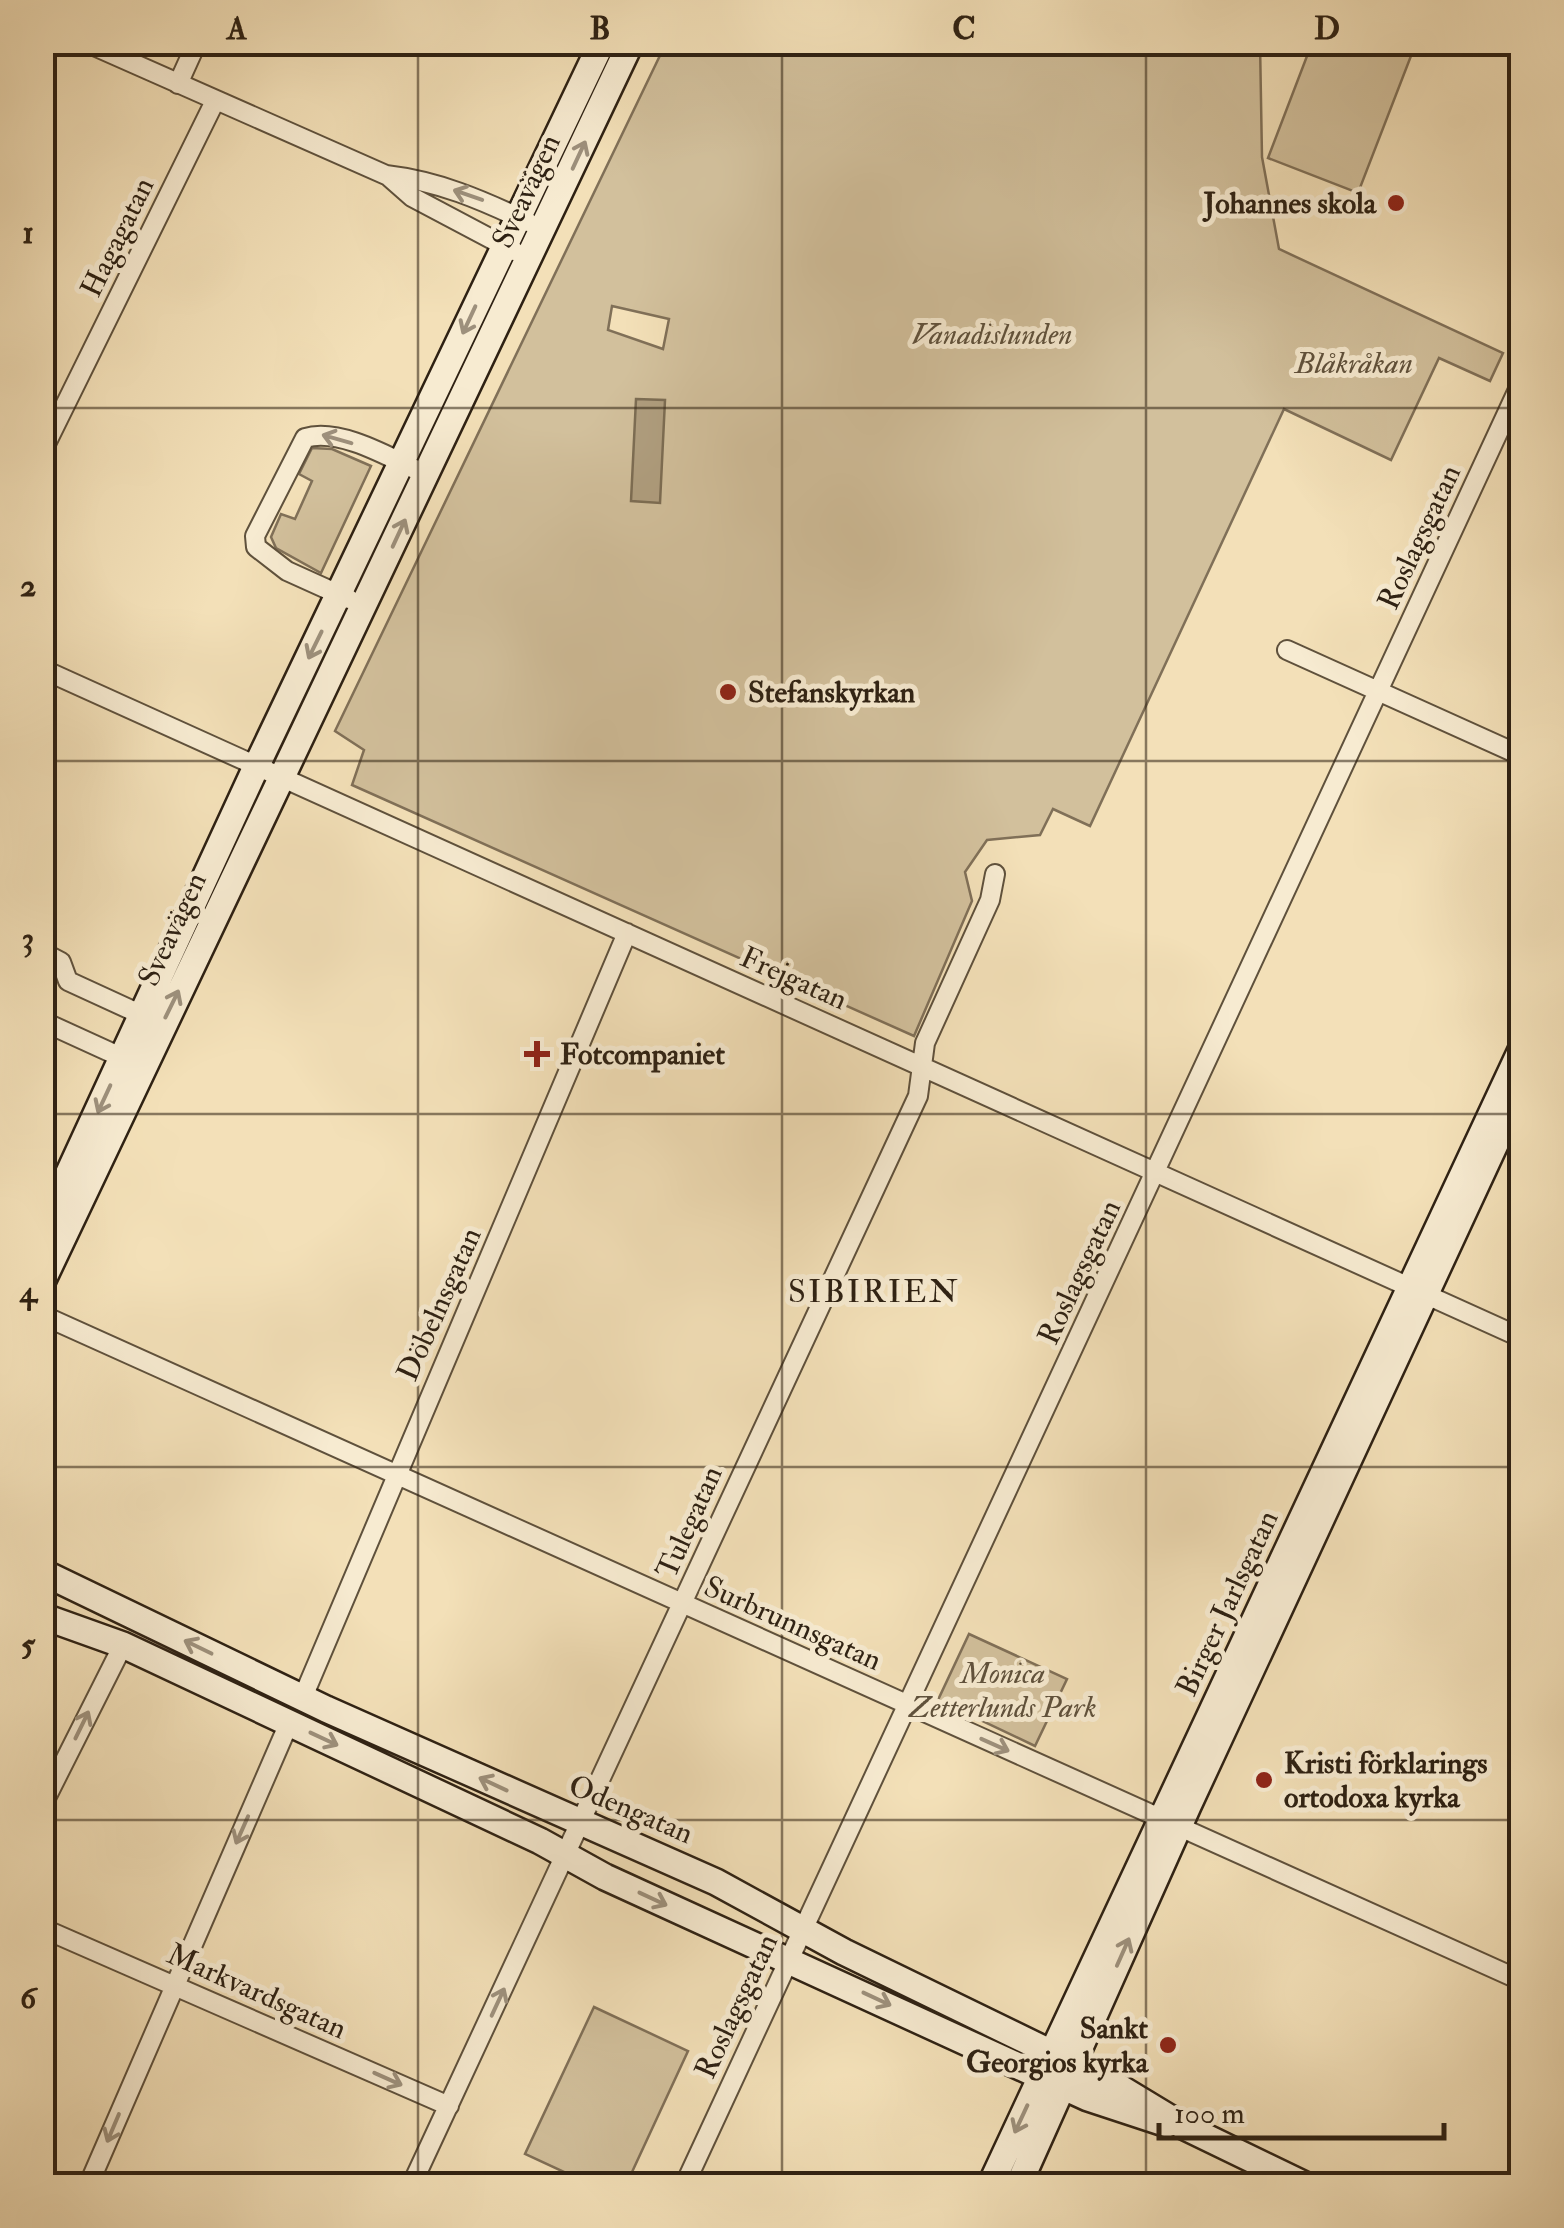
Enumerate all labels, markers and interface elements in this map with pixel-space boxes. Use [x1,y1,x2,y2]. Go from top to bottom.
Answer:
text: A [225,9,248,49]
text: B [590,9,610,49]
text: C [952,9,976,49]
text: D [1314,9,1340,49]
street label: Sveavägen [484,128,569,254]
one-way arrow [571,141,589,171]
street label: Hagagatan [73,171,162,303]
one-way arrow [452,184,484,202]
place label: Johannes skola [1202,185,1378,222]
marker: Johannes skola [1385,192,1407,214]
text: 1 [22,213,34,253]
one-way arrow [458,304,477,334]
park label: Vanadislunden [911,316,1073,353]
park label: Blåkråkan [1293,345,1413,382]
one-way arrow [321,429,353,447]
street label: Roslagsgatan [1370,459,1469,616]
one-way arrow [391,519,410,549]
text: 2 [20,566,36,606]
one-way arrow [304,630,323,660]
place label: Stefanskyrkan [748,674,916,711]
marker: Stefanskyrkan [717,681,739,703]
street label: Sveavägen [130,866,215,992]
text: 3 [22,919,34,959]
street label: Frejgatan [735,939,853,1018]
one-way arrow [164,989,183,1019]
place label: Fotcompaniet [560,1036,725,1073]
marker: Fotcompaniet [524,1041,550,1067]
one-way arrow [93,1083,112,1113]
street label: Roslagsgatan [1030,1194,1129,1351]
street label: Döbelnsgatan [389,1222,490,1387]
text: 4 [18,1272,38,1312]
district label: SIBIRIEN [788,1272,960,1312]
street label: Tulegatan [648,1460,731,1584]
street label: Birger Jarlsgatan [1168,1504,1287,1702]
street label: Surbrunnsgatan [698,1568,887,1679]
text: 5 [21,1625,36,1665]
one-way arrow [184,1637,213,1656]
park label: Monica Zetterlunds Park [907,1655,1097,1726]
one-way arrow [74,1711,93,1741]
one-way arrow [308,1731,339,1749]
one-way arrow [979,1737,1009,1756]
place label: Kristi förklarings ortodoxa kyrka [1284,1745,1488,1816]
street label: Odengatan [563,1767,699,1852]
marker: Kristi förklarings ortodoxa kyrka [1253,1769,1275,1791]
one-way arrow [478,1774,508,1793]
one-way arrow [232,1814,250,1845]
one-way arrow [638,1891,668,1910]
street label: Roslagsgatan [687,1928,786,2085]
street label: Markvardsgatan [161,1935,352,2047]
one-way arrow [1115,1937,1133,1968]
text: 6 [20,1978,39,2018]
one-way arrow [489,1988,508,2018]
one-way arrow [861,1991,891,2010]
place label: Sankt Georgios kyrka [966,2010,1150,2081]
marker: Sankt Georgios kyrka [1157,2034,1179,2056]
one-way arrow [372,2071,403,2089]
scale bar [1159,2078,1444,2140]
text: 100 m [1174,2095,1245,2132]
one-way arrow [1011,2103,1030,2133]
one-way arrow [102,2112,120,2143]

